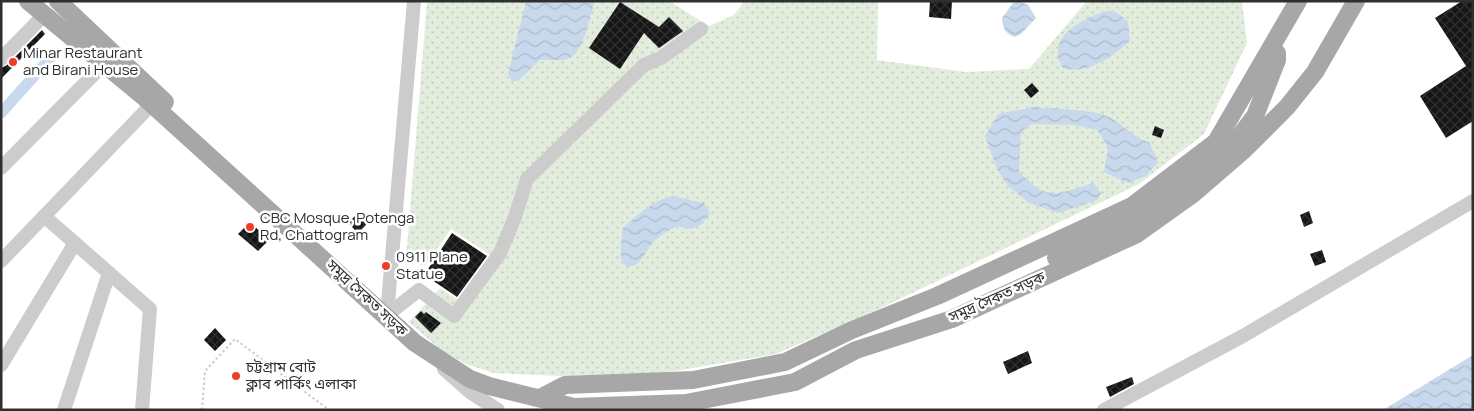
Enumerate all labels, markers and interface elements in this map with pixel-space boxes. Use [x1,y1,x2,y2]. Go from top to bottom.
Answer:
place label: Minar Restaurant and Birani House [23,42,142,80]
marker: Minar Restaurant and Birani House [7,56,19,68]
place label: CBC Mosque, Potenga Rd, Chattogram [260,207,414,245]
marker: CBC Mosque, Potenga Rd, Chattogram [244,221,256,233]
place label: 0911 Plane Statue [396,246,468,284]
street label: সমুদ্র সৈকত সড়ক [322,254,413,341]
marker: 0911 Plane Statue [380,260,392,272]
street label: সমুদ্র সৈকত সড়ক [944,266,1049,328]
place label: চট্টগ্রাম বোট ক্লাব পার্কিং এলাকা [245,356,357,394]
marker: চট্টগ্রাম বোট ক্লাব পার্কিং এলাকা [230,370,242,382]

